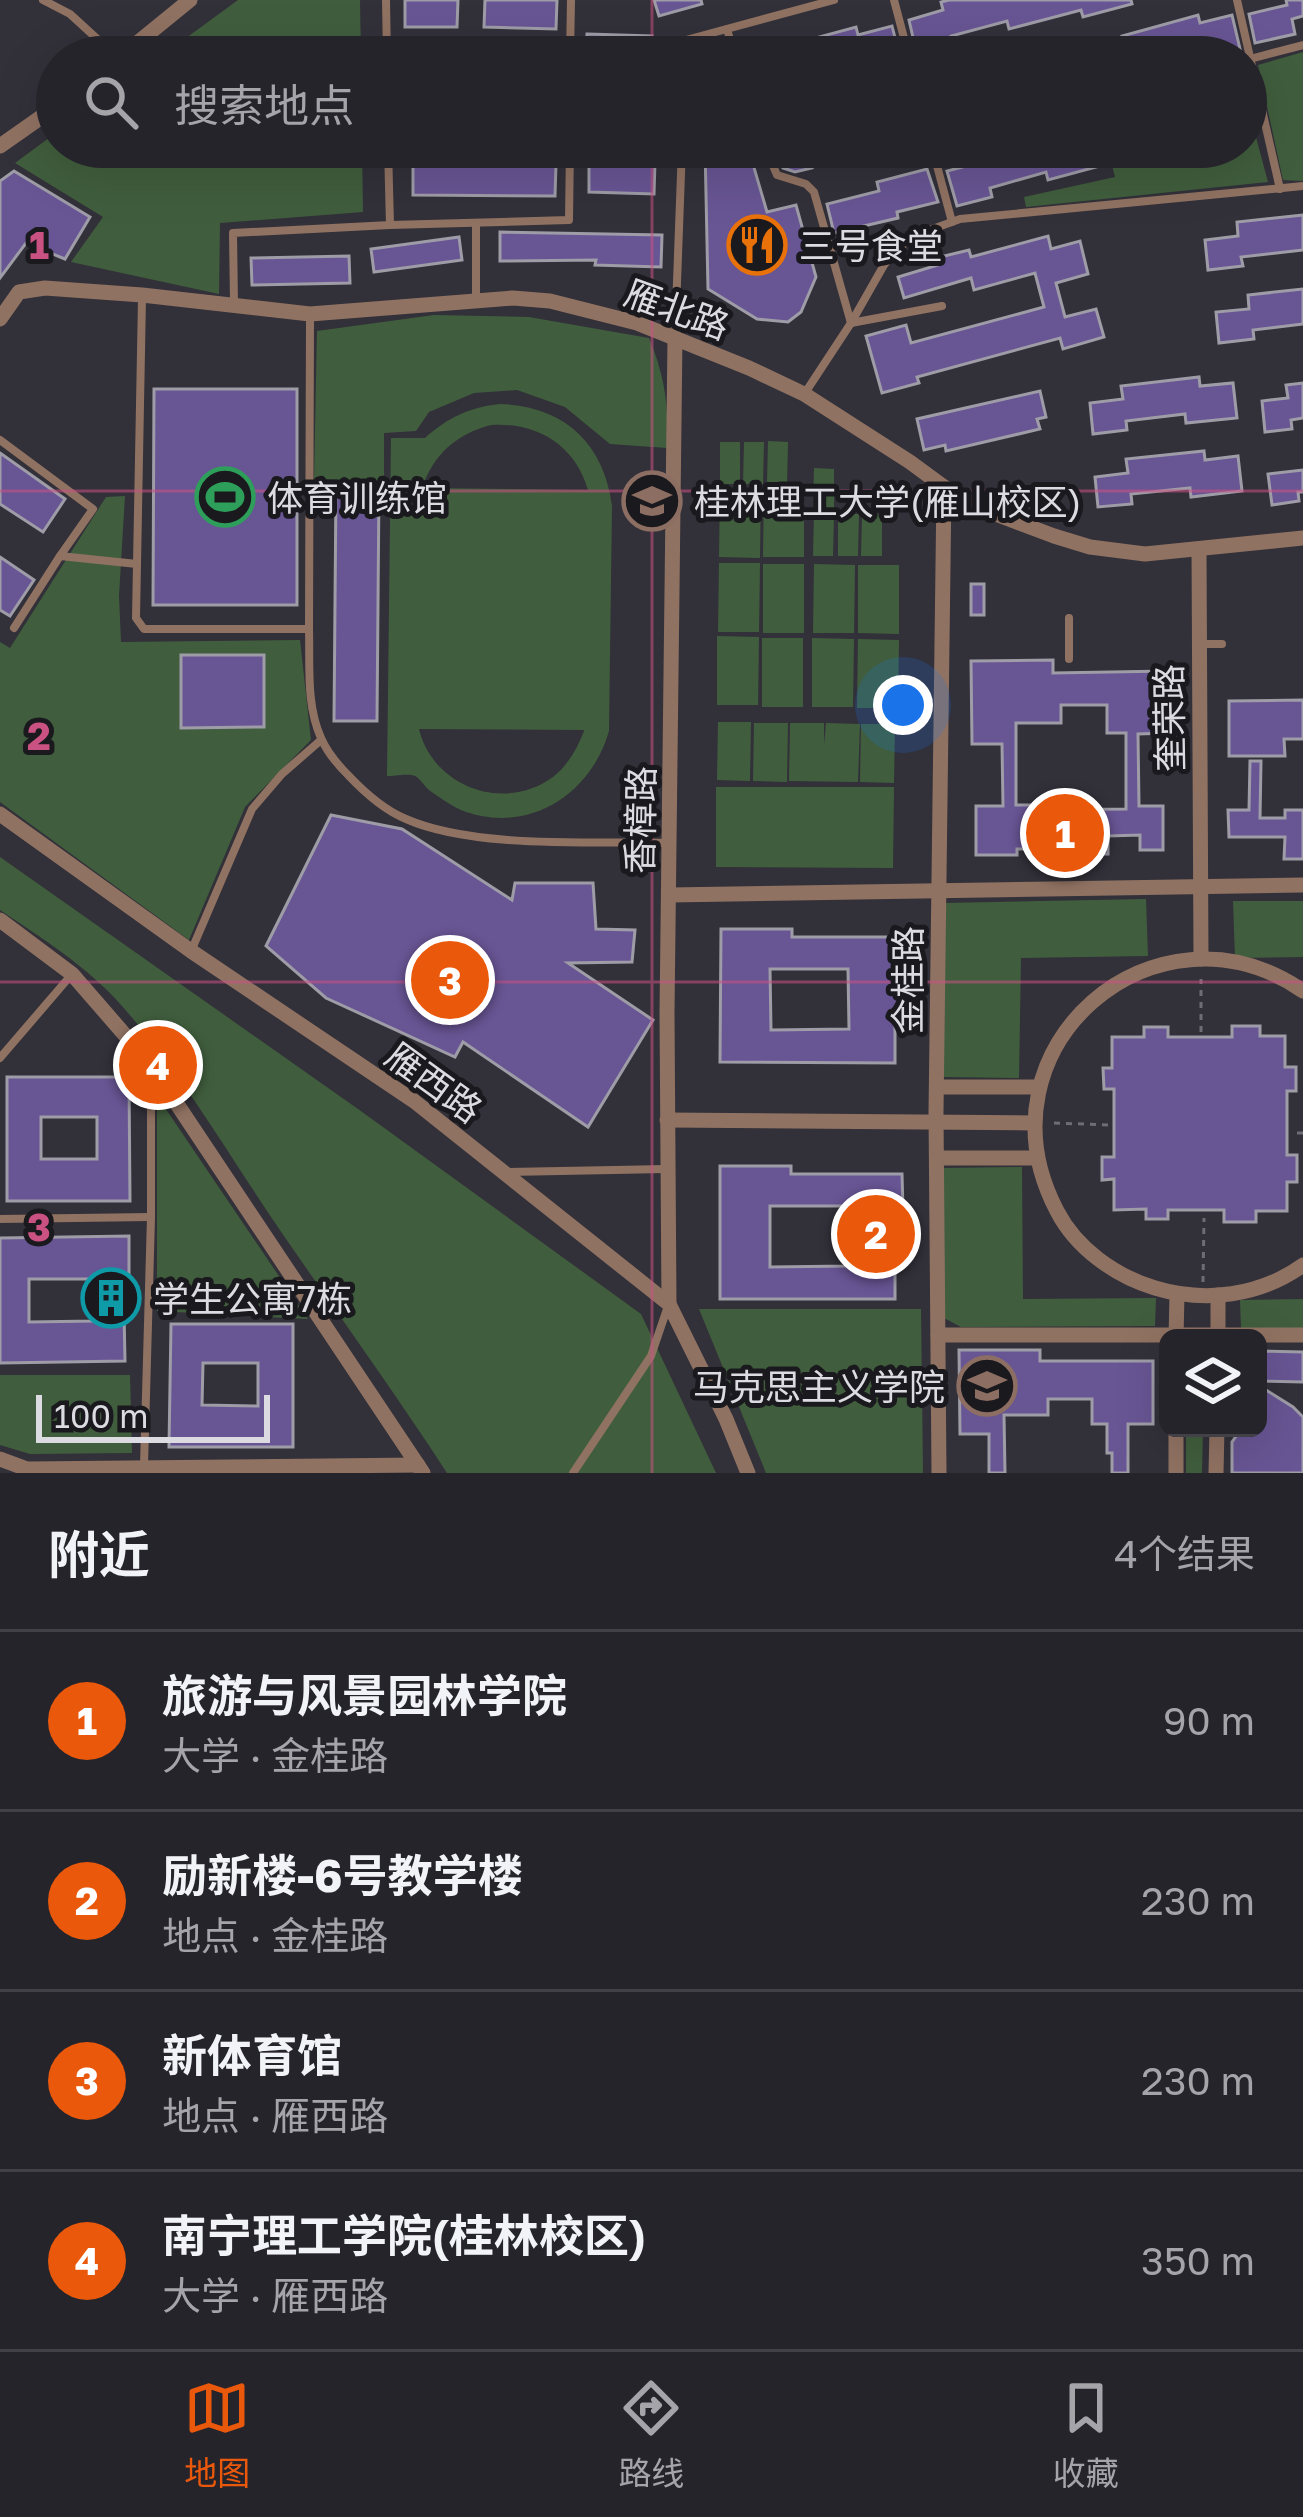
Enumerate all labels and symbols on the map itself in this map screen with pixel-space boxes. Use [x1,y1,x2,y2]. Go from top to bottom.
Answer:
restaurant icon: 三号食堂 [726,214,788,276]
text: 1 [29,221,49,268]
place label: 三号食堂 [799,224,943,267]
street label: 雁北路 [619,270,735,348]
sports icon: 体育训练馆 [194,466,256,528]
school or university icon: 桂林理工大学(雁山校区) [621,470,683,532]
place label: 体育训练馆 [267,476,447,519]
place label: 桂林理工大学(雁山校区) [694,480,1081,523]
street label: 奎荣路 [1147,664,1191,772]
your location [873,675,933,735]
text: 2 [27,712,51,759]
street label: 香樟路 [618,766,662,874]
pin: 1 [1026,788,1104,878]
street label: 金桂路 [886,926,929,1034]
pin: 3 [411,935,489,1025]
pin: 4 [119,1020,197,1110]
street label: 雁西路 [378,1033,490,1131]
pin: 2 [837,1189,915,1279]
text: 3 [27,1203,51,1250]
building icon: 学生公寓7栋 [80,1267,142,1329]
place label: 学生公寓7栋 [153,1277,352,1320]
school or university icon: 马克思主义学院 [956,1355,1018,1417]
place label: 马克思主义学院 [693,1365,945,1408]
scale bar [36,1389,270,1442]

